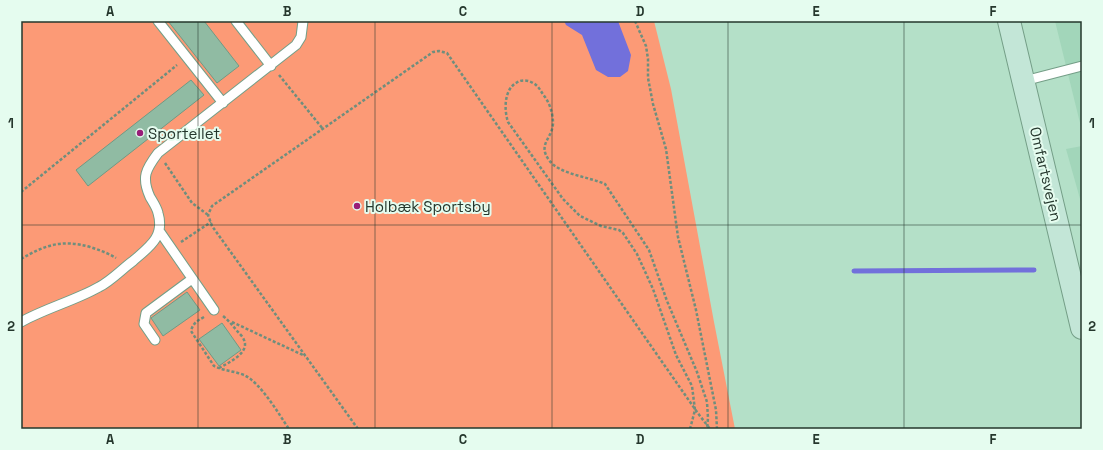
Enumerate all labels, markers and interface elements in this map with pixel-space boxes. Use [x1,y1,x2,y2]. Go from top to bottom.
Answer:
text: A [106,3,115,20]
text: B [283,3,292,20]
text: C [459,3,467,20]
text: D [636,3,645,20]
text: E [812,3,820,20]
text: F [990,3,997,20]
text: 1 [8,115,14,132]
text: 1 [1089,115,1095,132]
place label: Sportellet [148,124,220,143]
street label: Omfartsvejen [1026,125,1066,223]
marker: Sportellet [135,128,145,138]
place label: Holbæk Sportsby [365,197,491,216]
marker: Holbæk Sportsby [352,201,362,211]
text: 2 [7,318,15,335]
text: 2 [1088,318,1096,335]
text: A [106,431,115,448]
text: B [283,431,292,448]
text: C [459,431,467,448]
text: D [636,431,645,448]
text: E [812,431,820,448]
text: F [990,431,997,448]

